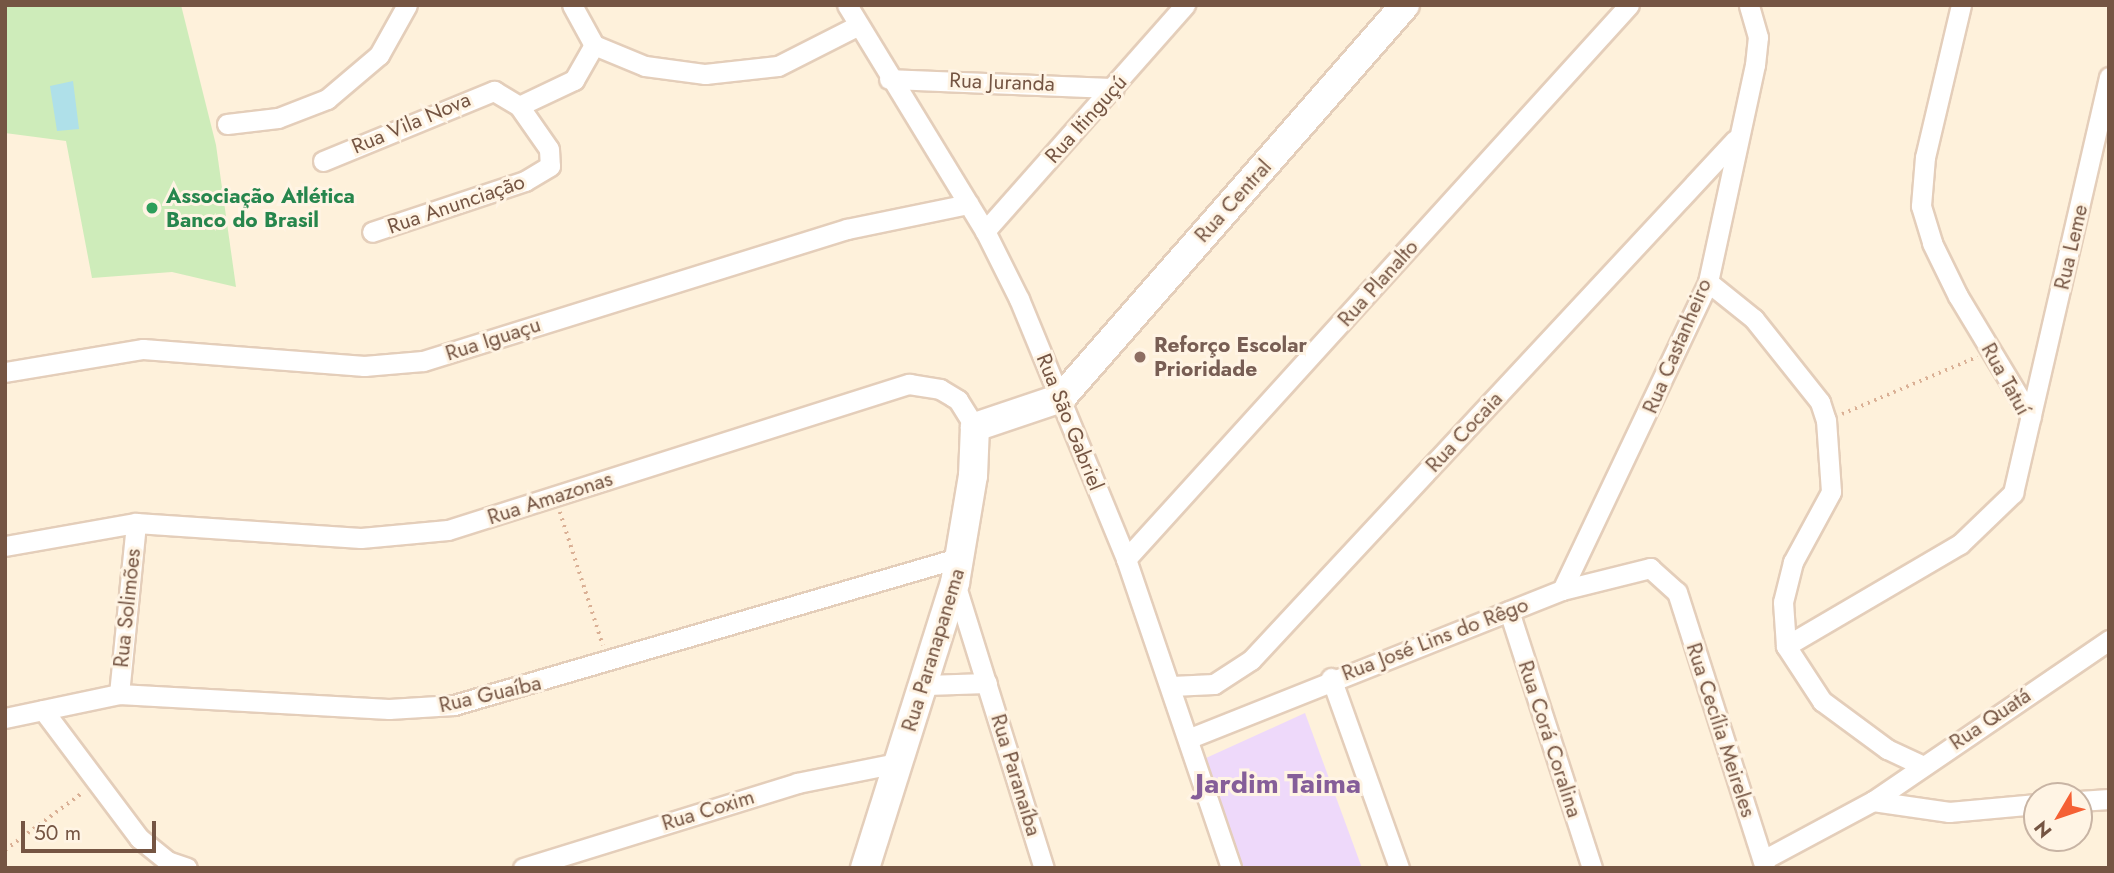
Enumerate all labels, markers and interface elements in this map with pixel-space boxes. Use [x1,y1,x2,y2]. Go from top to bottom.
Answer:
street label: Rua Juranda [949,68,1055,96]
street label: Rua Itinguçú [1040,70,1132,168]
street label: Rua Vila Nova [348,87,474,159]
street label: Rua Central [1189,154,1277,248]
street label: Rua Anunciação [384,169,528,239]
place label: Associação Atlética Banco do Brasil [166,183,355,233]
marker: Associação Atlética Banco do Brasil [144,200,160,216]
street label: Rua Leme [2049,202,2093,292]
street label: Rua Planalto [1332,234,1424,332]
street label: Rua Castanheiro [1637,275,1717,417]
street label: Rua Iguaçu [442,312,544,366]
place label: Reforço Escolar Prioridade [1154,332,1307,382]
street label: Rua Tatuí [1976,339,2036,419]
marker: Reforço Escolar Prioridade [1132,349,1148,365]
street label: Rua São Gabriel [1031,350,1109,494]
street label: Rua Cocaia [1420,387,1508,477]
street label: Rua Amazonas [484,466,616,530]
street label: Rua Solimões [108,547,146,669]
street label: Rua Paranapanema [896,566,970,734]
street label: Rua José Lins do Rêgo [1338,592,1532,686]
street label: Rua Cecília Meireles [1681,640,1761,820]
street label: Rua Corá Coralina [1513,657,1587,821]
street label: Rua Guaíba [436,670,544,718]
street label: Rua Quatá [1945,683,2035,755]
street label: Rua Paranaíba [986,711,1046,839]
district label: Jardim Taima [1195,767,1361,801]
north arrow [2023,782,2093,852]
street label: Rua Coxim [659,784,757,836]
scale bar [24,806,159,850]
text: N [2028,815,2058,844]
text: 50 m [34,818,81,848]

